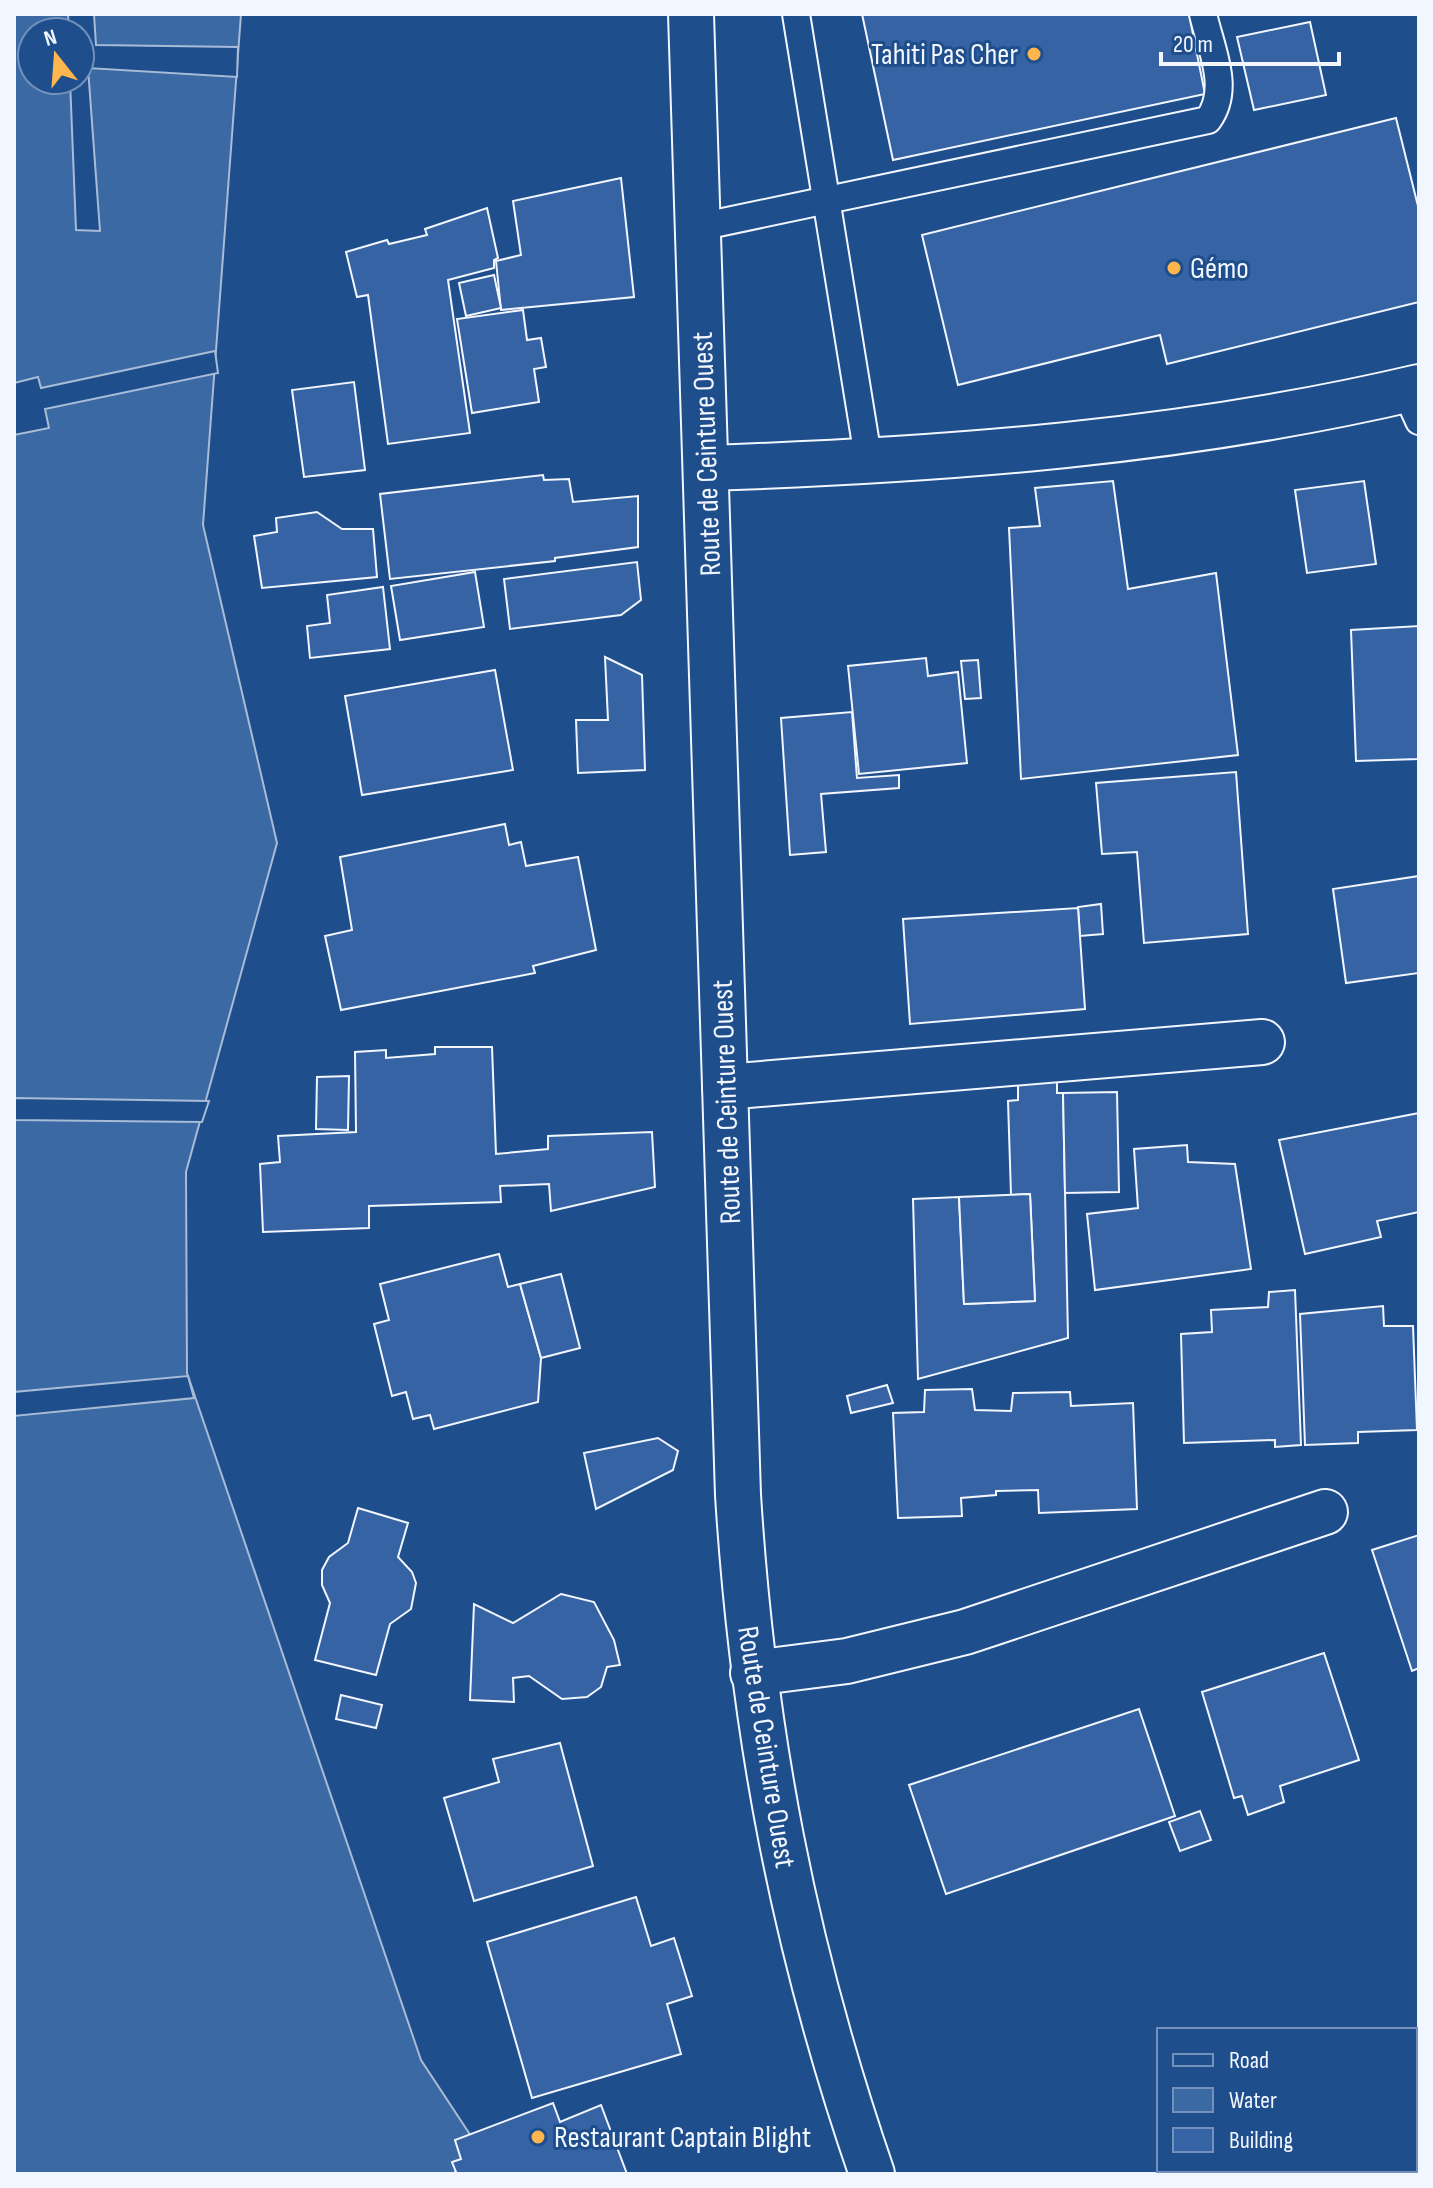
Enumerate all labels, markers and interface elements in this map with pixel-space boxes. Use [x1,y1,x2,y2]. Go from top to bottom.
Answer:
north arrow [16,16,96,96]
scale bar [1161,16,1339,66]
text: N [41,24,60,53]
text: 20 m [1173,30,1213,59]
place label: Tahiti Pas Cher [871,37,1018,73]
marker: Tahiti Pas Cher [1025,45,1043,63]
place label: Gémo [1190,251,1249,287]
marker: Gémo [1165,259,1183,277]
street label: Route de Ceinture Ouest [685,331,729,577]
street label: Route de Ceinture Ouest [705,979,749,1225]
street label: Route de Ceinture Ouest [729,1624,803,1871]
legend [1157,2028,1417,2172]
text: Road [1229,2046,1269,2075]
text: Water [1229,2086,1277,2115]
place label: Restaurant Captain Blight [554,2120,811,2156]
text: Building [1229,2126,1293,2155]
marker: Restaurant Captain Blight [529,2128,547,2146]

